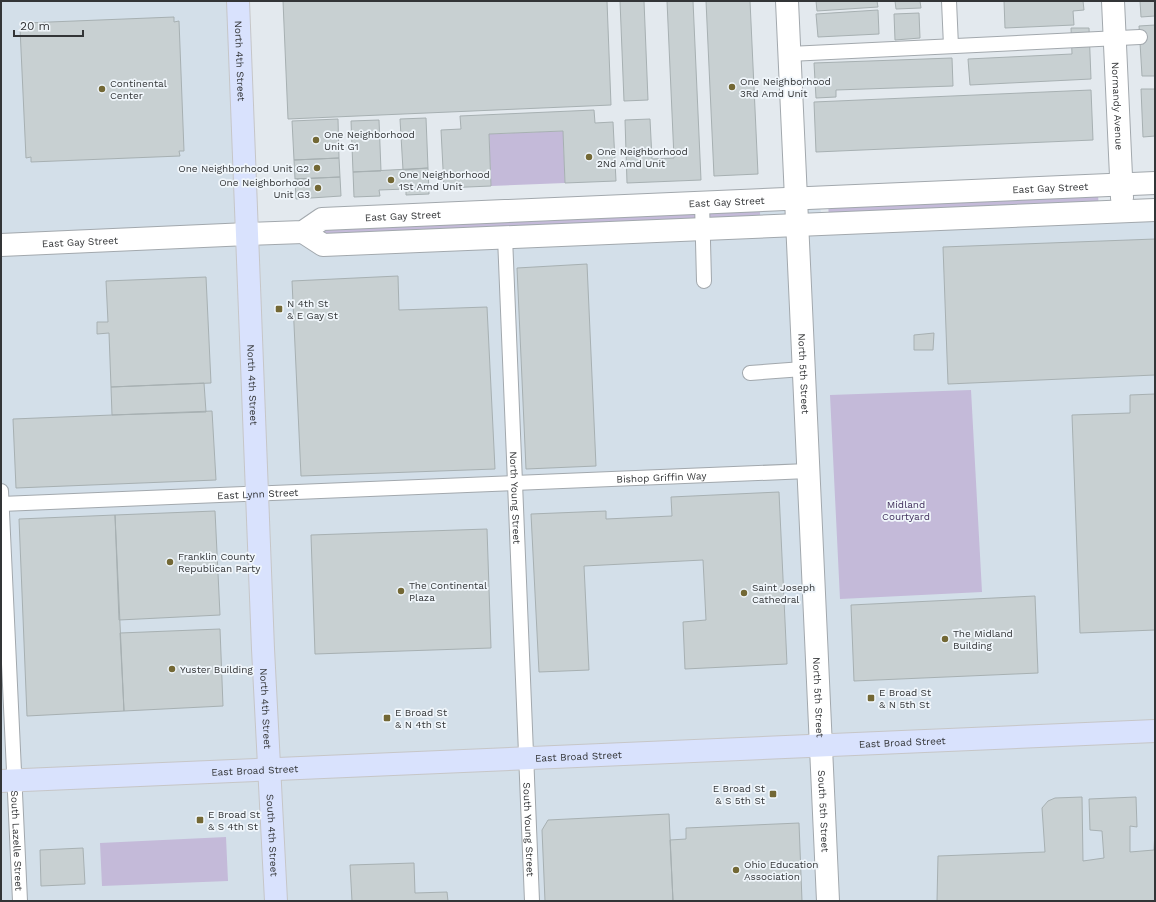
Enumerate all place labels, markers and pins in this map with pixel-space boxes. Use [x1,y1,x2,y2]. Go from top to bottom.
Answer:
place label: One Neighborhood 3Rd Amd Unit [740,76,831,99]
place label: Continental Center [110,78,167,101]
marker: One Neighborhood 3Rd Amd Unit [727,82,737,92]
marker: Continental Center [97,84,107,94]
place label: One Neighborhood Unit G1 [324,129,415,152]
marker: One Neighborhood Unit G1 [311,135,321,145]
place label: One Neighborhood 2Nd Amd Unit [597,146,688,169]
marker: One Neighborhood 2Nd Amd Unit [584,152,594,162]
place label: One Neighborhood Unit G2 [178,163,309,174]
marker: One Neighborhood Unit G2 [312,163,322,173]
place label: One Neighborhood 1St Amd Unit [399,169,490,192]
marker: One Neighborhood 1St Amd Unit [386,175,396,185]
place label: One Neighborhood Unit G3 [219,177,310,200]
marker: One Neighborhood Unit G3 [313,183,323,193]
place label: N 4th St & E Gay St [287,298,339,321]
marker: N 4th St & E Gay St [274,304,284,314]
place label: Franklin County Republican Party [178,551,261,574]
marker: Franklin County Republican Party [165,557,175,567]
place label: The Continental Plaza [409,580,487,603]
place label: Saint Joseph Cathedral [752,582,815,605]
marker: The Continental Plaza [396,586,406,596]
marker: Saint Joseph Cathedral [739,588,749,598]
place label: The Midland Building [953,628,1013,651]
marker: The Midland Building [940,634,950,644]
marker: Yuster Building [167,664,177,674]
place label: Yuster Building [180,664,253,675]
place label: E Broad St & N 5th St [879,687,932,710]
marker: E Broad St & N 5th St [866,693,876,703]
place label: E Broad St & N 4th St [395,707,448,730]
marker: E Broad St & N 4th St [382,713,392,723]
place label: E Broad St & S 5th St [713,783,766,806]
marker: E Broad St & S 5th St [768,789,778,799]
place label: E Broad St & S 4th St [208,809,261,832]
marker: E Broad St & S 4th St [195,815,205,825]
place label: Ohio Education Association [744,859,818,882]
marker: Ohio Education Association [731,865,741,875]

